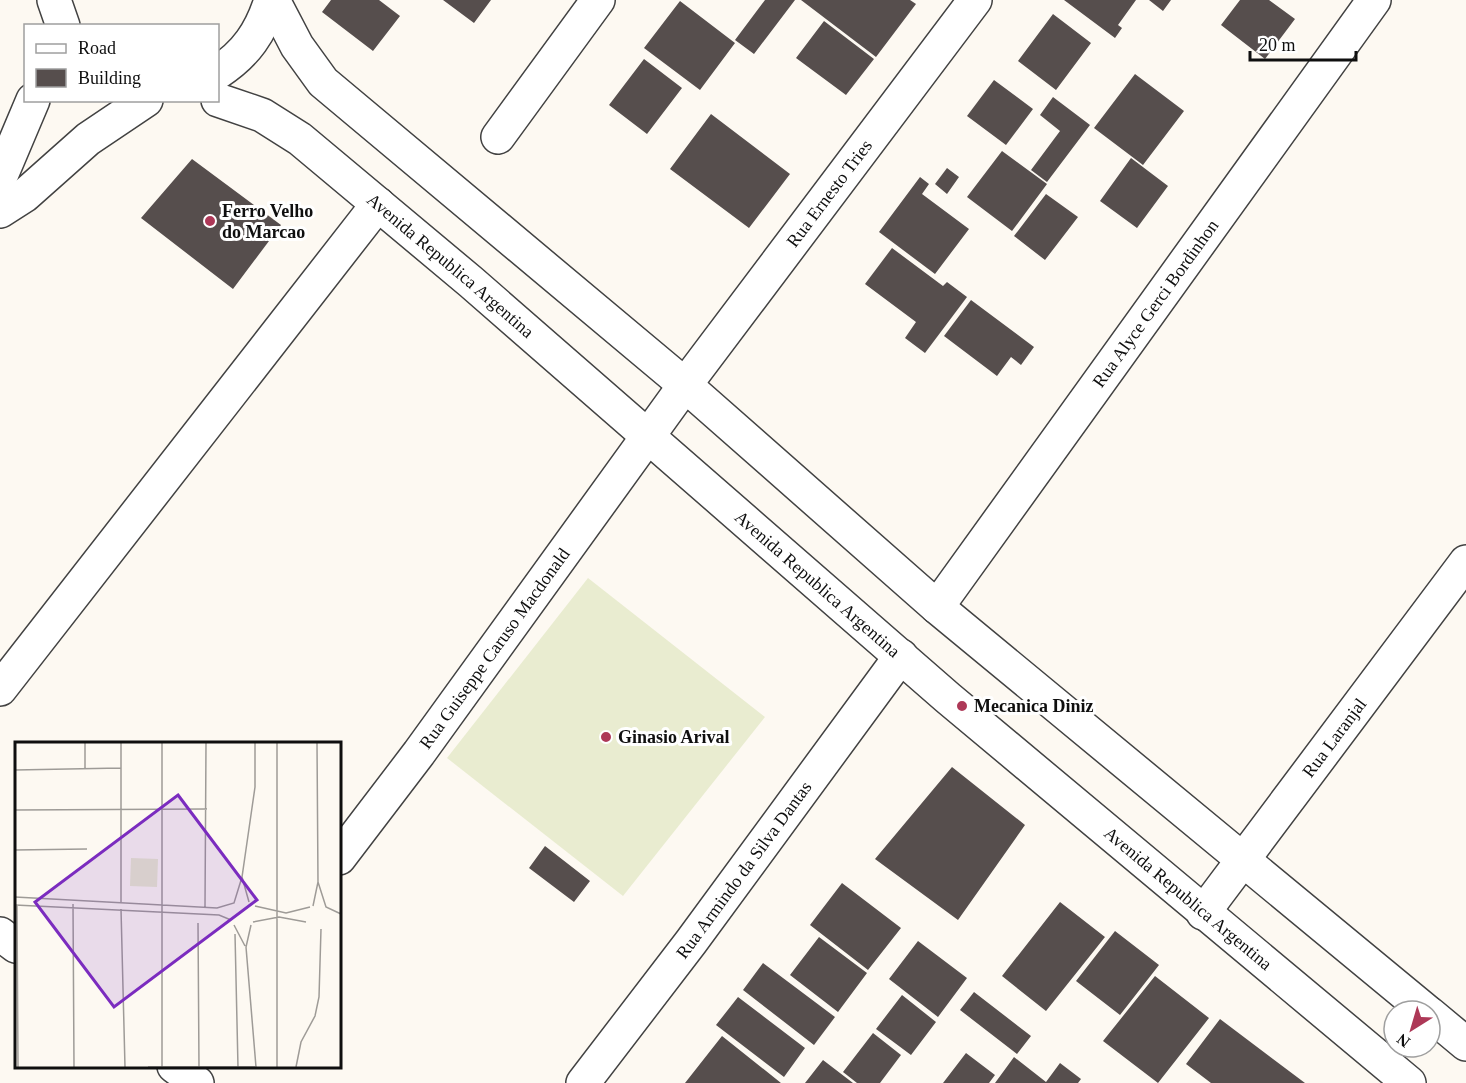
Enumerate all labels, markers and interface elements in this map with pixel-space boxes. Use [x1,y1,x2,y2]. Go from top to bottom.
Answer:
legend [24,24,219,102]
scale bar [1250,24,1356,62]
text: 20 m [1259,35,1296,55]
text: Road [78,38,116,58]
text: Building [78,68,141,88]
street label: Rua Ernesto Tries [783,136,876,251]
street label: Avenida Republica Argentina [363,189,538,342]
place label: Ferro Velho do Marcao [222,201,313,242]
marker: Ferro Velho do Marcao [203,214,217,228]
street label: Rua Alyce Gerci Bordinhon [1089,216,1223,391]
street label: Avenida Republica Argentina [731,507,904,661]
street label: Rua Guiseppe Caruso Macdonald [415,544,574,753]
street label: Rua Laranjal [1298,694,1370,781]
place label: Mecanica Diniz [974,696,1093,716]
marker: Mecanica Diniz [955,699,969,713]
place label: Ginasio Arival [618,727,730,747]
marker: Ginasio Arival [599,730,613,744]
inset map [15,742,340,1068]
street label: Rua Armindo da Silva Dantas [672,777,816,963]
street label: Avenida Republica Argentina [1100,823,1276,974]
north arrow [1382,999,1442,1059]
text: N [1393,1030,1413,1051]

